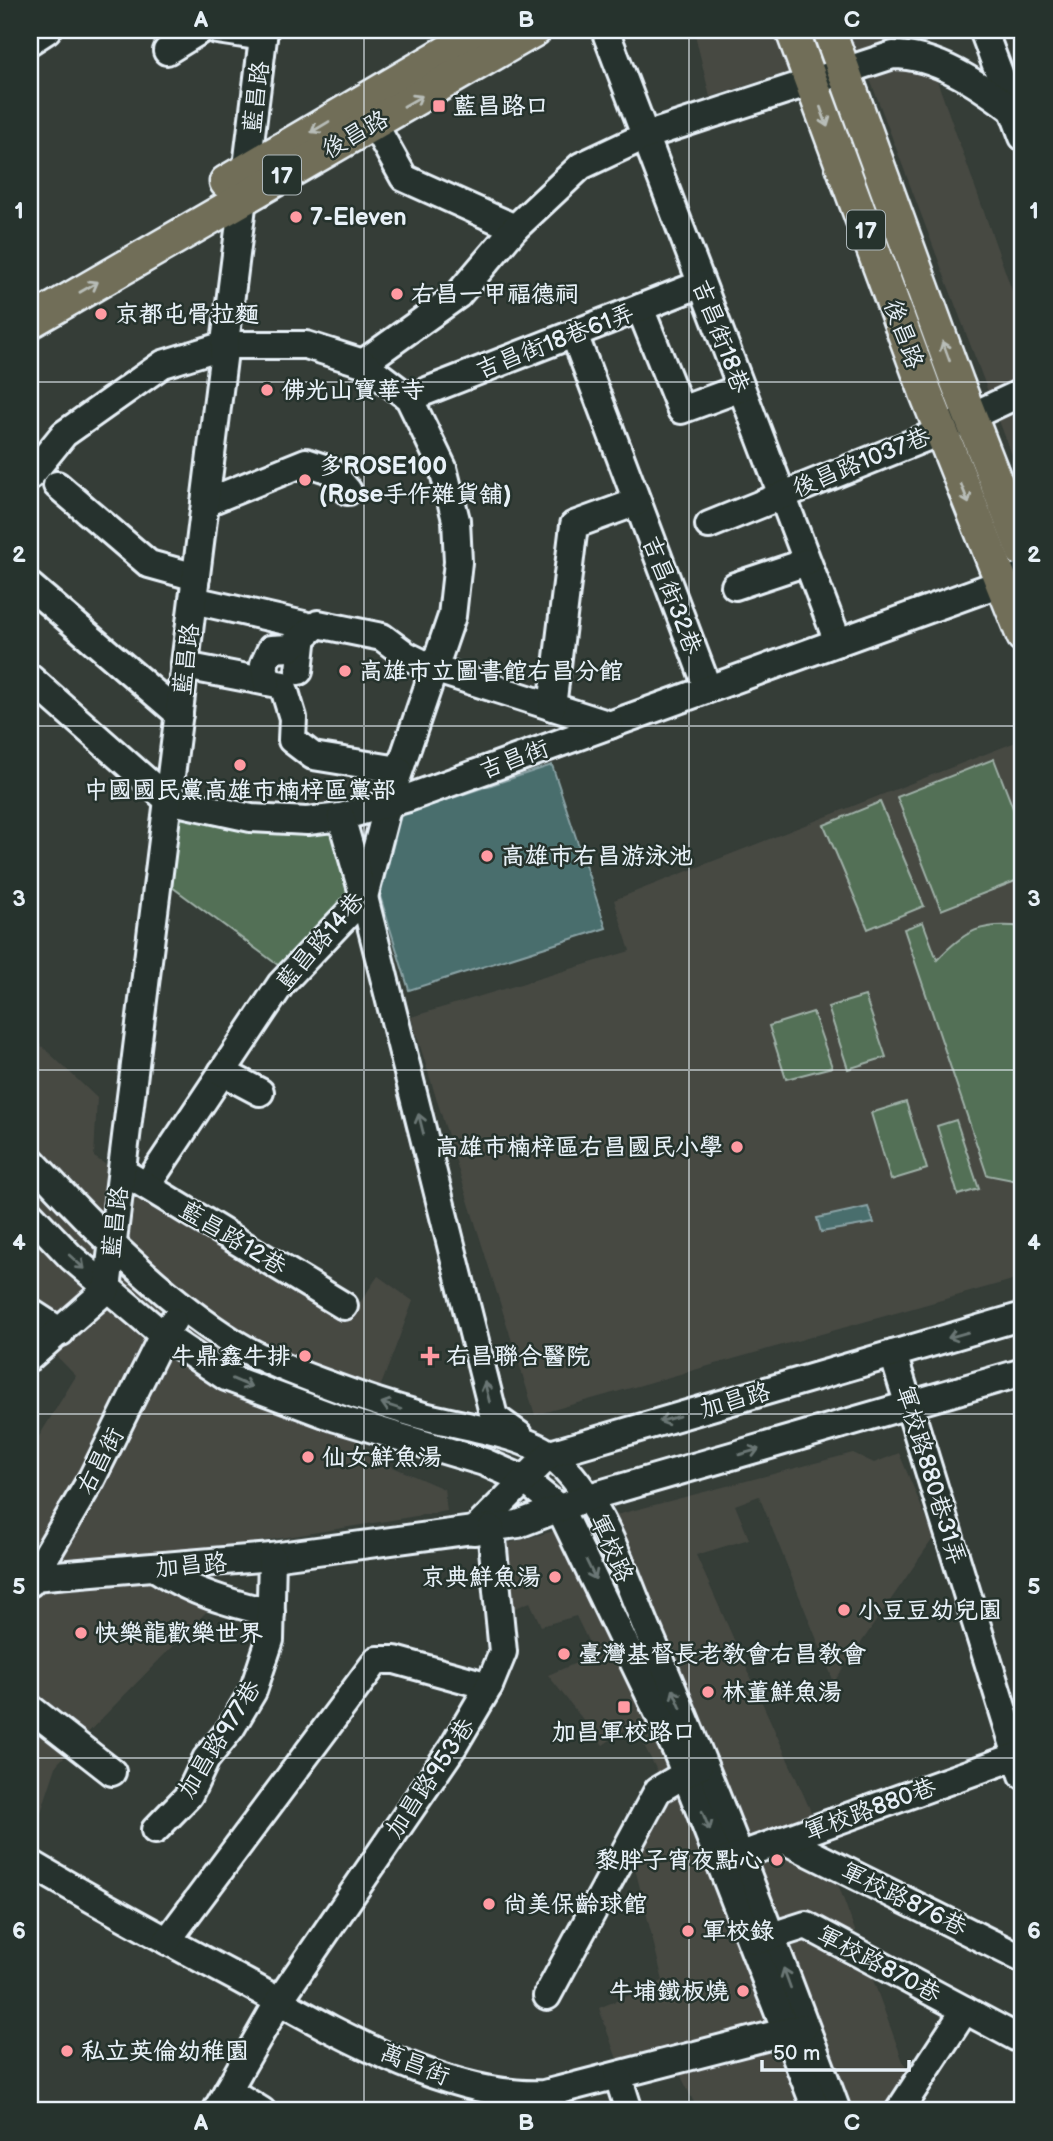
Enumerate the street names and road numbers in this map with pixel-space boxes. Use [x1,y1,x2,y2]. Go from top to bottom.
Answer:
street label: 藍昌路 [238,60,275,135]
street label: 後昌路 [317,104,394,165]
road number: 17 [263,156,301,194]
road number: 17 [847,210,885,249]
street label: 吉昌街18巷 [686,275,755,397]
street label: 後昌路 [878,295,929,373]
street label: 吉昌街18巷61弄 [472,298,638,385]
street label: 後昌路1037巷 [788,422,934,503]
street label: 吉昌街32巷 [636,532,707,659]
street label: 藍昌路 [168,622,205,697]
street label: 吉昌街 [475,734,553,785]
street label: 藍昌路14巷 [270,887,371,996]
street label: 藍昌路 [97,1185,134,1260]
street label: 藍昌路12巷 [174,1195,291,1282]
street label: 加昌路 [697,1377,774,1424]
street label: 軍校路880巷31弄 [889,1382,972,1568]
street label: 右昌街 [71,1423,130,1500]
street label: 軍校路 [584,1509,639,1587]
street label: 加昌路 [154,1548,228,1583]
street label: 加昌路977巷 [172,1675,267,1804]
street label: 加昌路953巷 [380,1713,481,1844]
street label: 軍校路880巷 [800,1772,940,1847]
street label: 軍校路876巷 [836,1857,971,1942]
street label: 軍校路870巷 [812,1920,946,2009]
street label: 萬昌街 [376,2038,454,2091]

